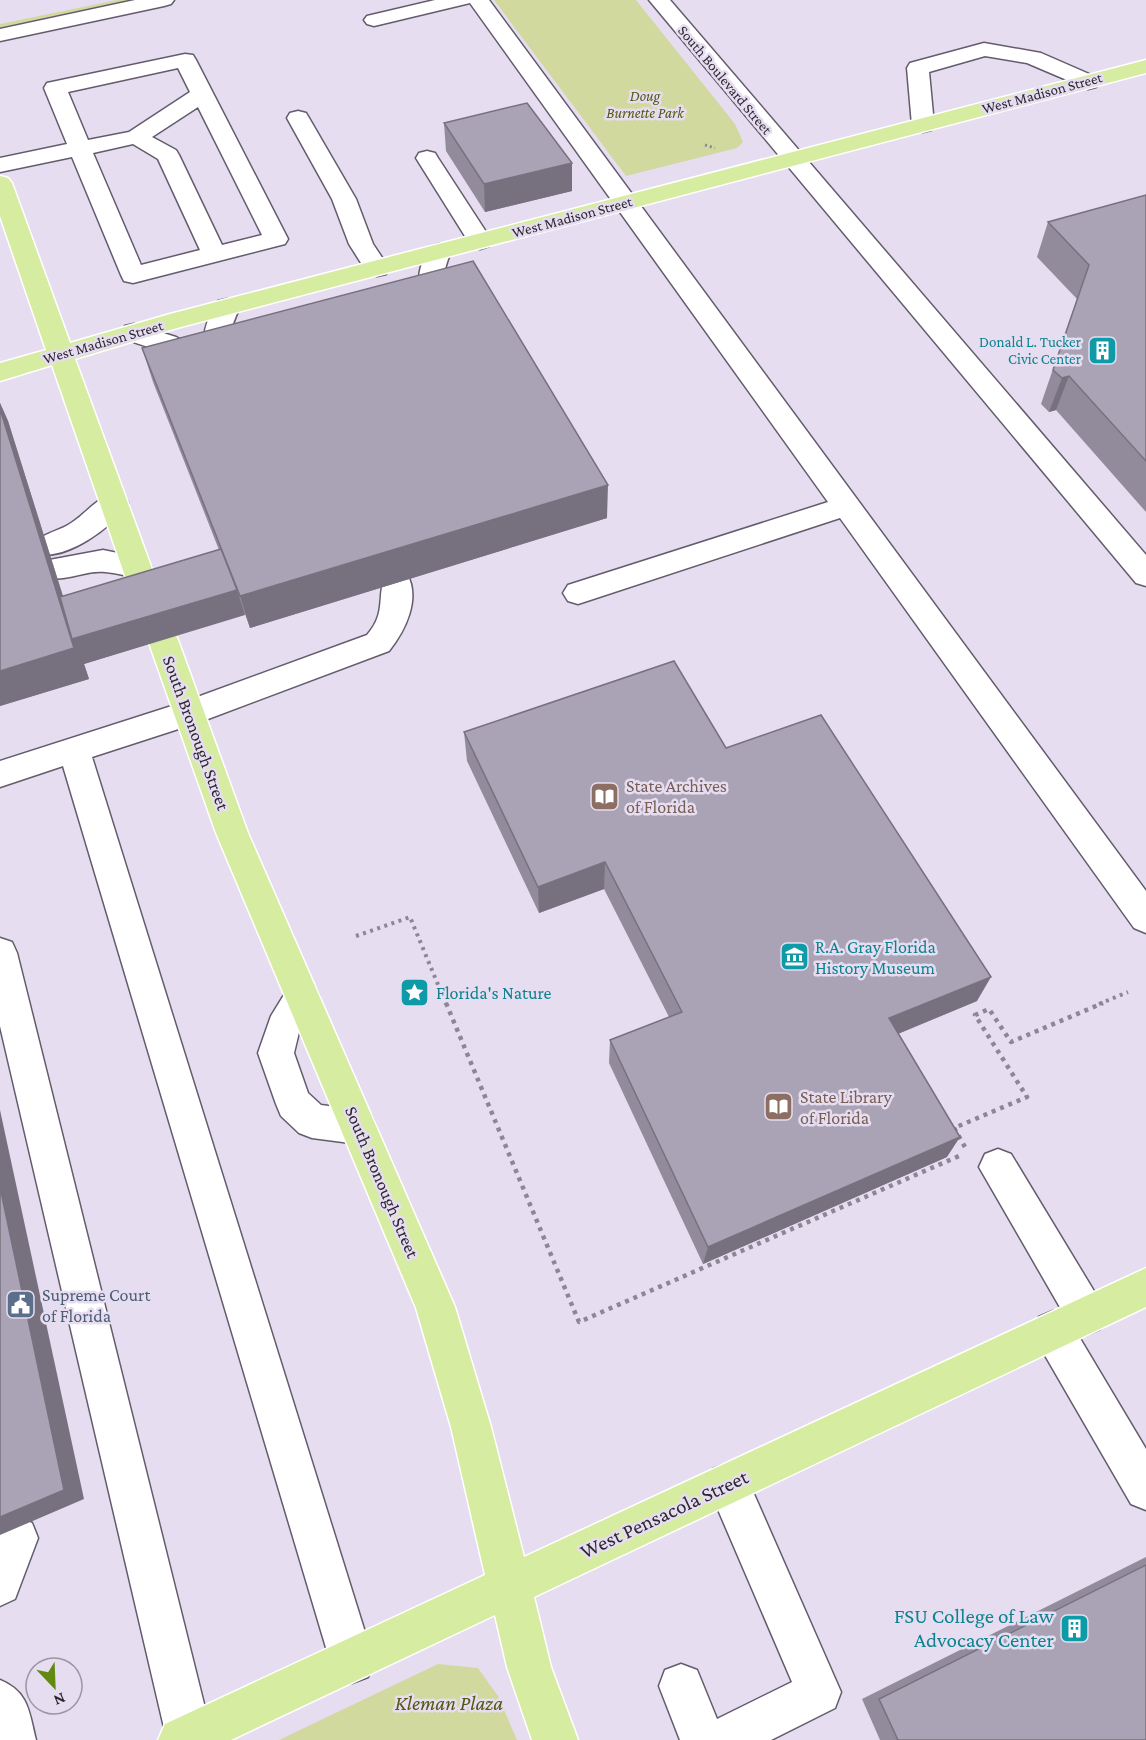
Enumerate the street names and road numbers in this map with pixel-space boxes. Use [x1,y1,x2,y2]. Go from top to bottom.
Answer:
street label: South Boulevard Street [675,22,776,138]
street label: West Madison Street [980,69,1105,117]
street label: West Madison Street [510,193,635,241]
street label: West Madison Street [41,317,166,367]
street label: South Bronough Street [159,653,234,814]
street label: South Bronough Street [341,1103,423,1262]
street label: West Pensacola Street [576,1464,753,1563]

